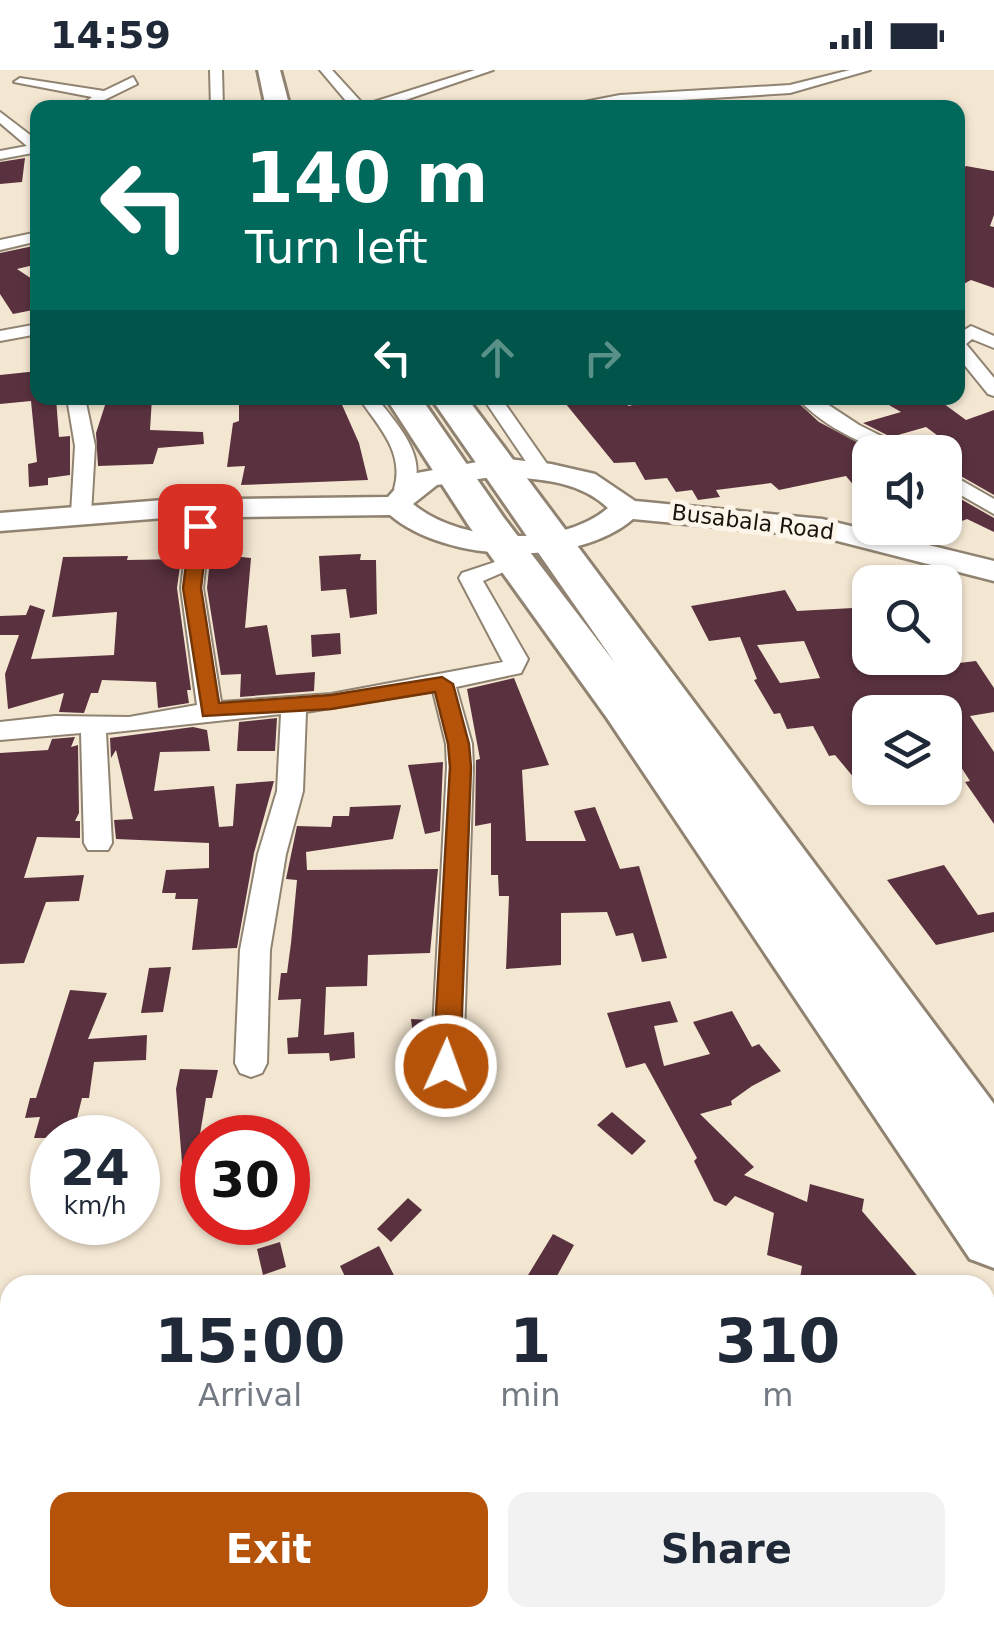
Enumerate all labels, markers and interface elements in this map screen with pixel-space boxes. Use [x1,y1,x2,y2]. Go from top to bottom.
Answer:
text: 14:59 [50,13,171,57]
text: 140 m [245,137,488,219]
icon: left [80,140,210,270]
text: Turn left [245,221,428,274]
icon: left [365,330,420,385]
icon: ahead [470,330,525,385]
icon: right [575,330,630,385]
map controls [852,435,962,805]
button: sound [852,435,962,545]
pin [158,484,243,569]
icon: arrive [173,499,228,554]
street label: Busabala Road [670,500,836,544]
button: search [852,565,962,675]
button: layers [852,695,962,805]
position arrow [394,1014,498,1118]
speed limit sign: 30 [180,1115,310,1245]
text: 24 [60,1139,130,1197]
text: km/h [63,1191,127,1220]
text: 15:00 [155,1306,346,1376]
text: 1 [509,1306,551,1376]
text: 310 [715,1306,840,1376]
text: Arrival [198,1376,302,1414]
text: min [500,1376,561,1414]
text: m [762,1376,793,1414]
button: Exit [50,1492,488,1607]
button: Share [508,1492,945,1607]

